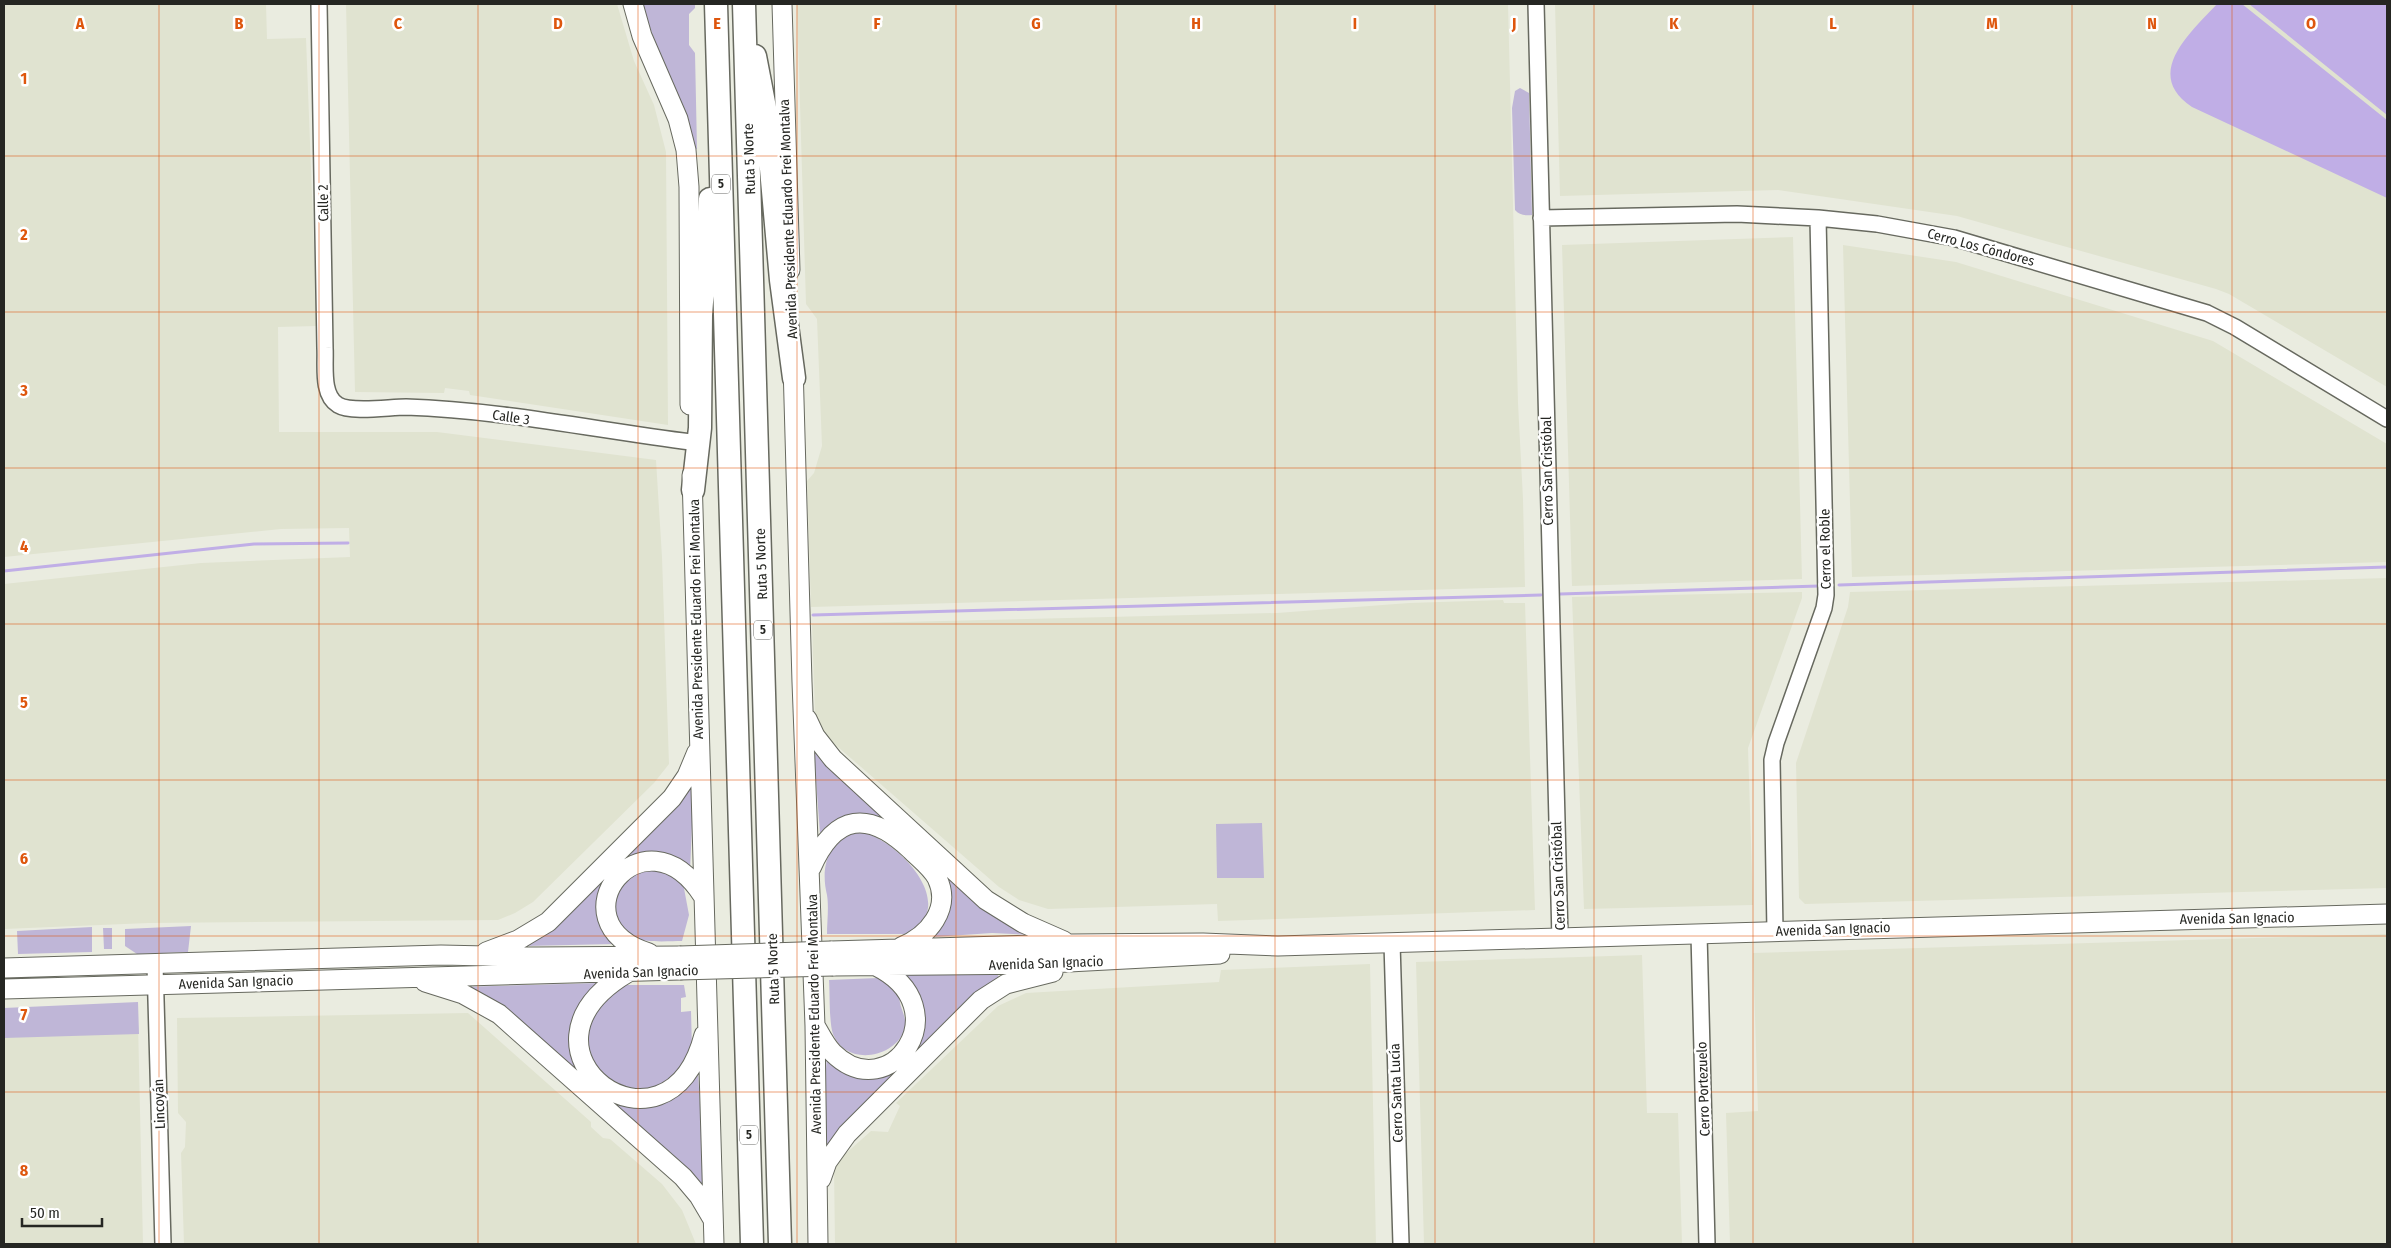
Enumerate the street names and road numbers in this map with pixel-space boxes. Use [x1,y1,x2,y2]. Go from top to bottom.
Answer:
street label: Avenida Presidente Eduardo Frei Montalva [776,99,801,339]
street label: Ruta 5 Norte [740,123,759,195]
road number: 5 [712,174,730,193]
street label: Calle 2 [315,184,332,222]
street label: Cerro Los Cóndores [1925,225,2036,270]
street label: Calle 3 [491,406,531,429]
street label: Cerro San Cristóbal [1538,416,1557,526]
street label: Avenida Presidente Eduardo Frei Montalva [686,499,707,739]
street label: Cerro el Roble [1816,509,1835,589]
street label: Ruta 5 Norte [752,528,771,600]
road number: 5 [754,620,772,640]
street label: Cerro San Cristóbal [1548,821,1569,931]
street label: Avenida Presidente Eduardo Frei Montalva [804,894,825,1134]
street label: Avenida San Ignacio [2179,909,2295,928]
street label: Avenida San Ignacio [1775,919,1891,940]
street label: Ruta 5 Norte [764,933,783,1005]
street label: Avenida San Ignacio [988,953,1104,974]
street label: Avenida San Ignacio [583,962,699,983]
street label: Avenida San Ignacio [178,972,294,993]
street label: Cerro Portezuelo [1693,1041,1714,1137]
street label: Cerro Santa Lucía [1386,1043,1407,1143]
street label: Lincoyán [150,1078,169,1129]
road number: 5 [740,1126,758,1144]

